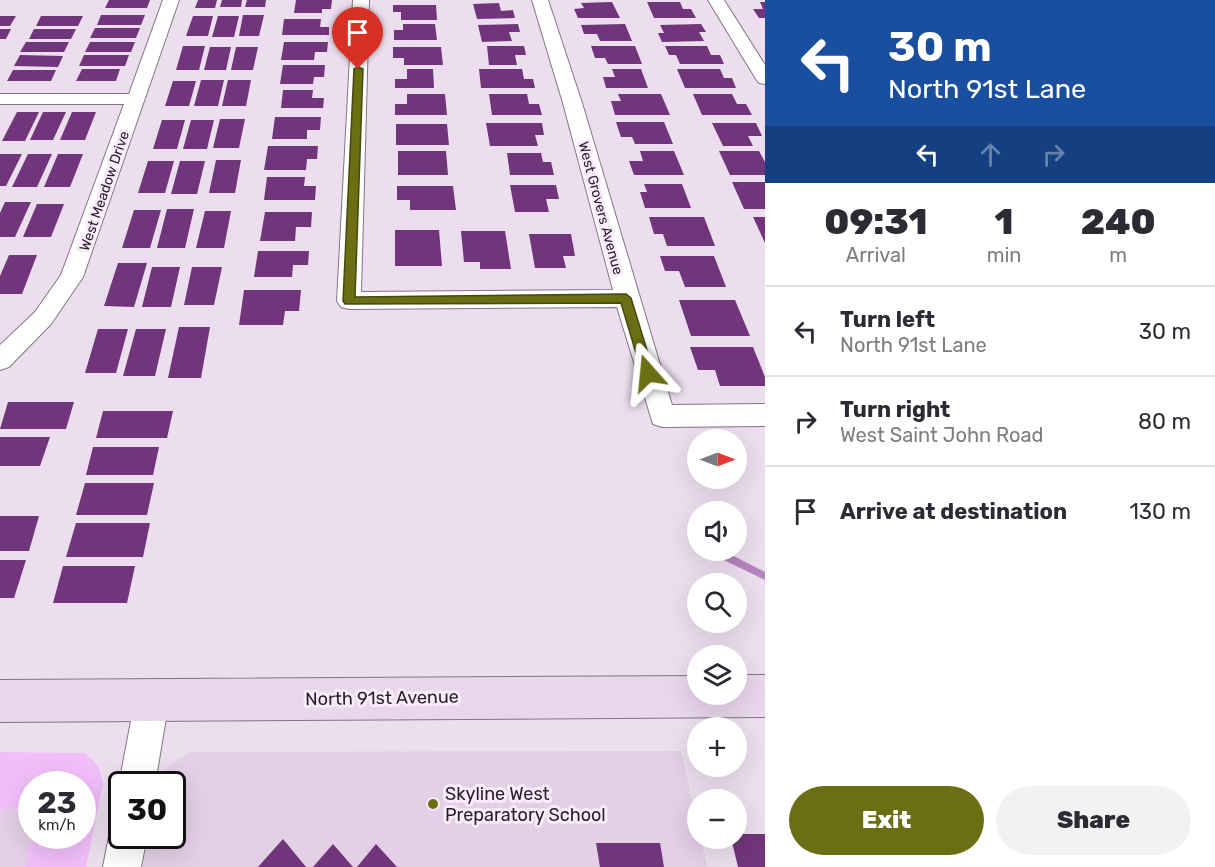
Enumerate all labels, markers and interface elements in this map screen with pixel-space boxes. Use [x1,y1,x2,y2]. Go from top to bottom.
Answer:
pin [332,7,383,69]
icon: arrive [341,16,374,49]
text: 30 m [888,22,992,72]
icon: left [789,24,867,102]
text: North 91st Lane [888,73,1086,105]
street label: West Meadow Drive [76,129,133,253]
icon: left [911,138,944,171]
icon: ahead [974,138,1007,171]
icon: right [1037,138,1070,171]
street label: West Grovers Avenue [575,140,627,277]
text: 09:31 [824,200,927,243]
text: 1 [995,200,1014,243]
text: 240 [1081,200,1156,243]
text: Arrival [846,243,906,267]
text: min [987,243,1021,267]
text: m [1109,243,1127,267]
text: Turn left [840,306,935,333]
icon: left [789,315,822,348]
text: 30 m [1139,318,1191,345]
text: North 91st Lane [840,333,987,357]
position arrow [616,341,680,405]
text: Turn right [840,396,950,423]
icon: right [789,405,822,438]
text: 80 m [1138,408,1191,435]
text: West Saint John Road [840,423,1043,447]
north arrow [687,429,747,489]
map controls [687,429,747,849]
icon: arrive [789,495,822,528]
text: Arrive at destination [840,498,1067,525]
text: 130 m [1129,498,1191,525]
button: sound [687,501,747,561]
button: search [687,573,747,633]
button: layers [687,645,747,705]
street label: North 91st Avenue [305,686,459,710]
button: + [687,717,747,777]
speed limit sign: 30 [108,771,186,849]
place label: Skyline West Preparatory School [445,783,606,826]
text: 23 [37,785,77,821]
button: Exit [789,786,984,855]
button: Share [996,786,1191,855]
button: − [687,789,747,849]
marker: Skyline West Preparatory School [426,797,440,811]
text: km/h [38,816,76,834]

